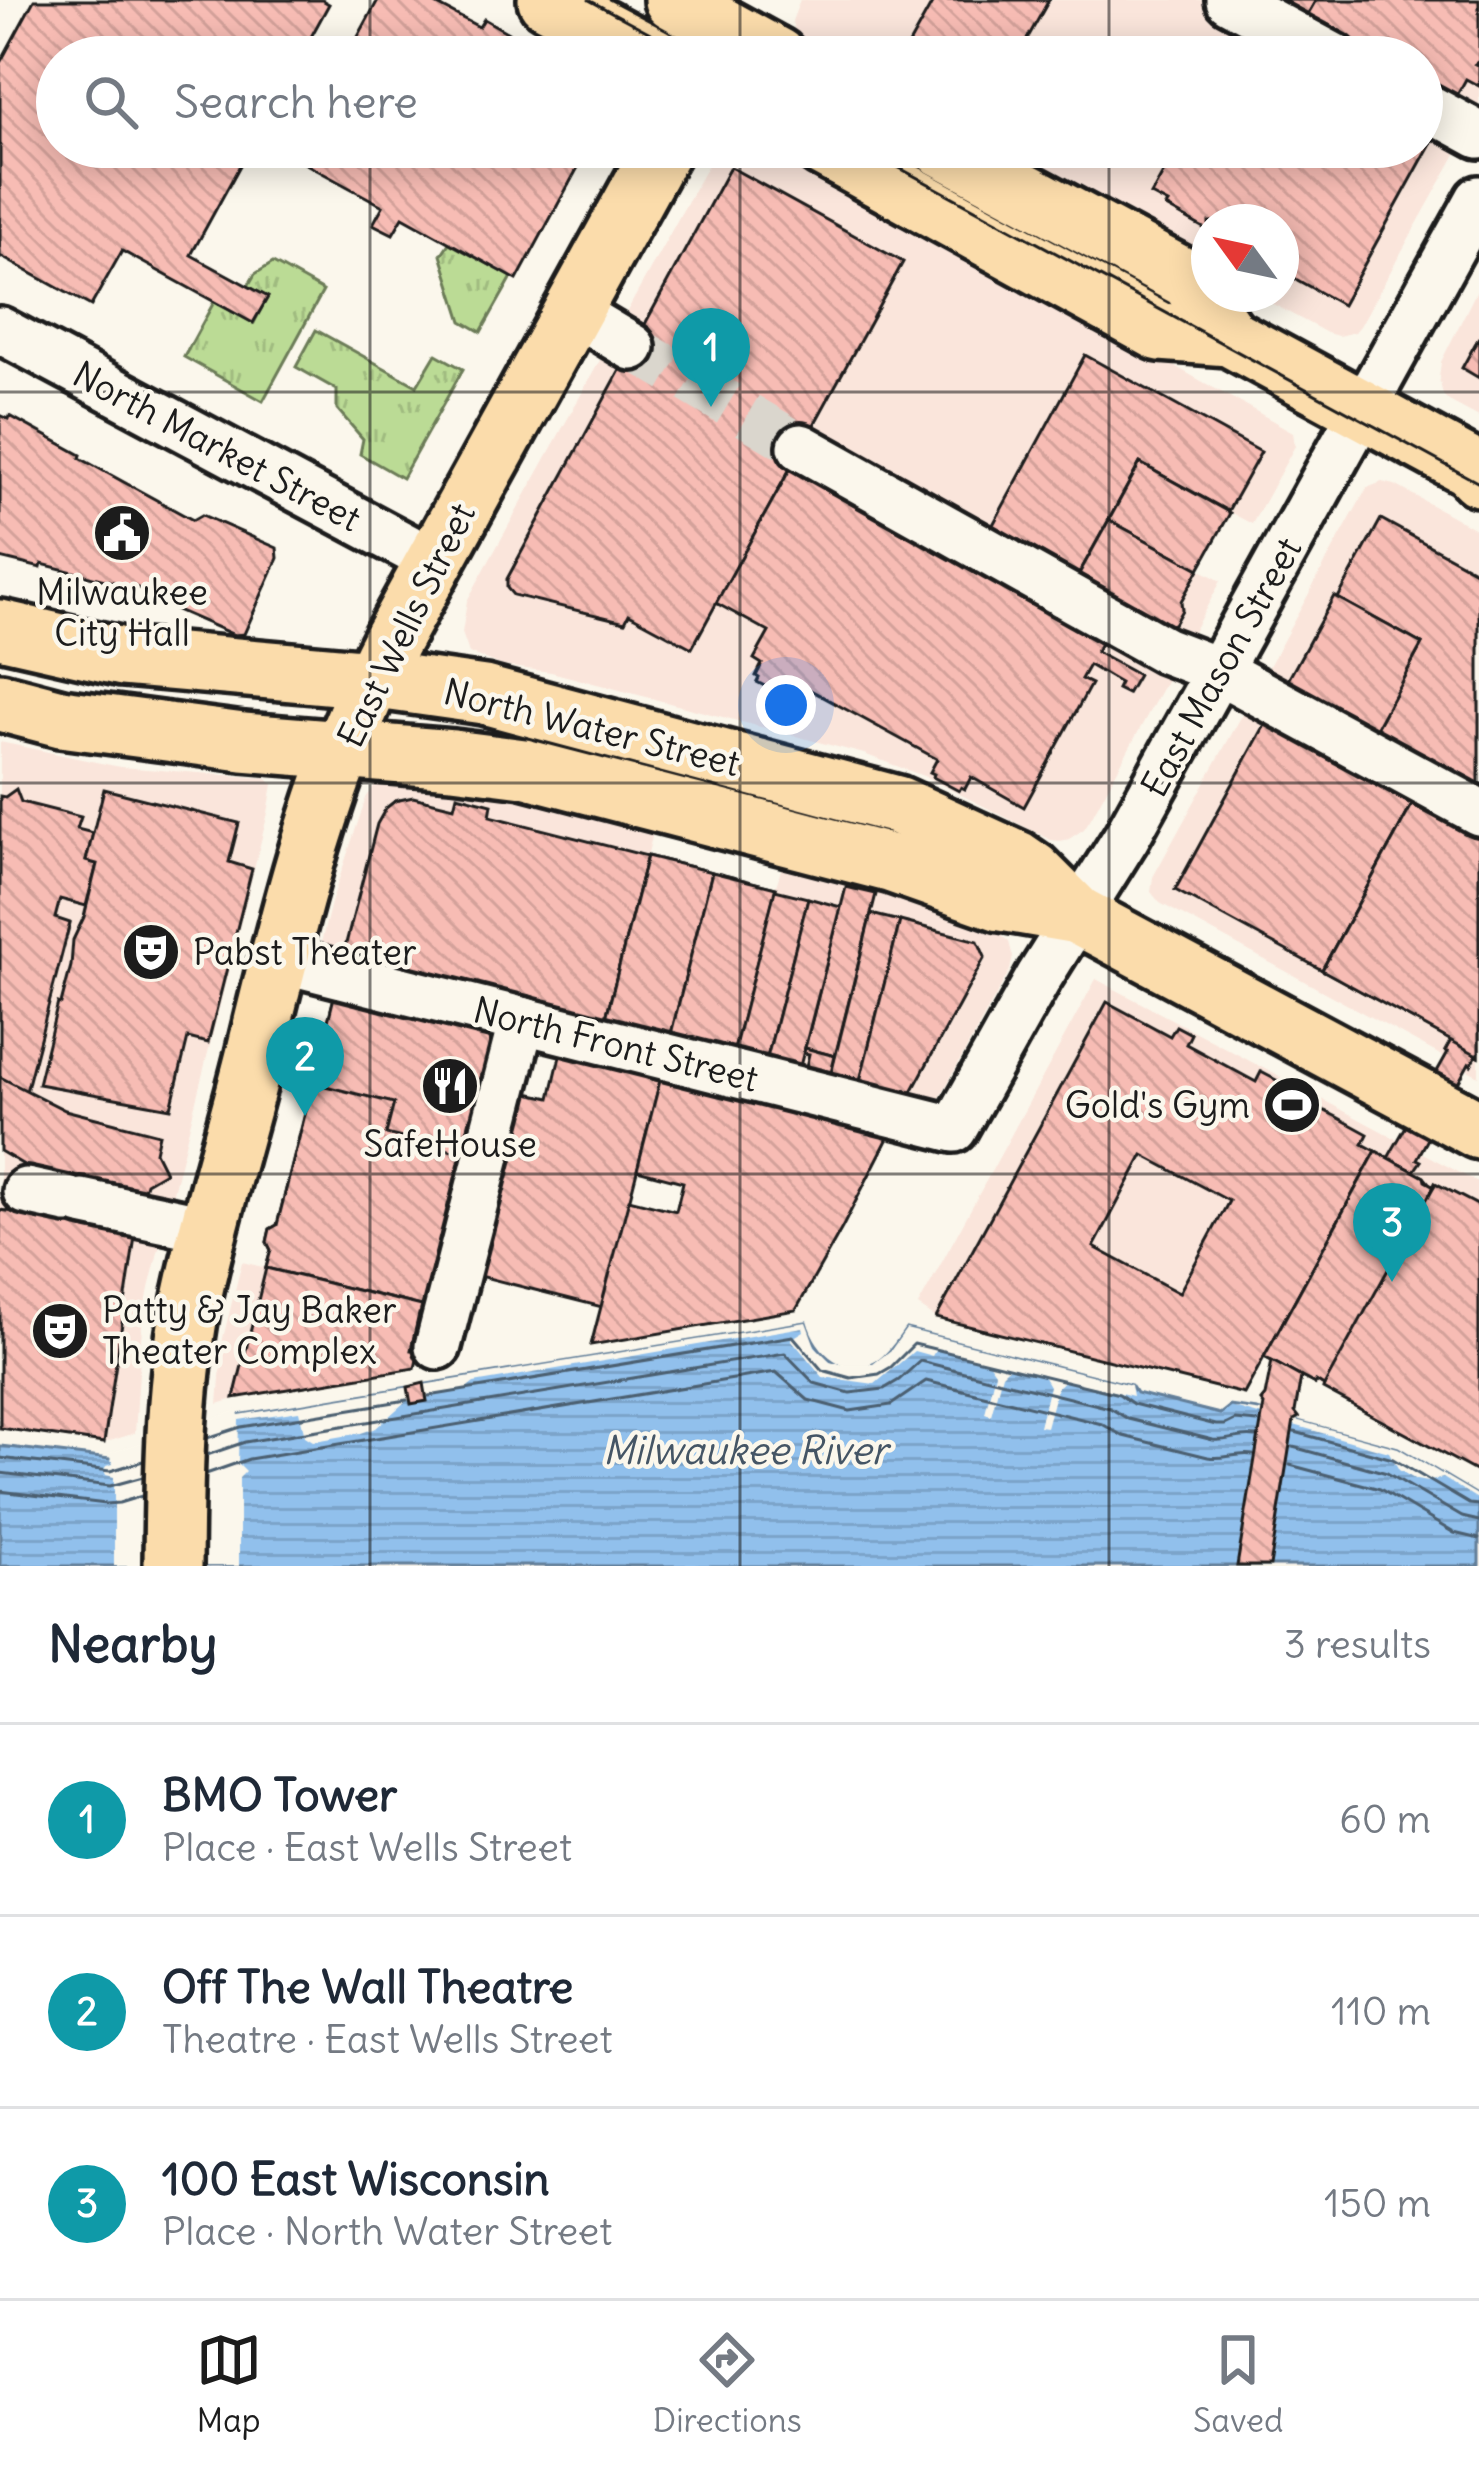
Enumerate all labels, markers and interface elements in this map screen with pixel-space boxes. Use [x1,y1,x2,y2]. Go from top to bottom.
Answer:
search box [36,36,1443,168]
icon: search [78,69,144,135]
text: Search here [174,74,418,130]
north arrow [1191,204,1299,312]
pin: 1 [672,308,750,407]
street label: North Market Street [65,352,368,541]
street label: East Wells Street [328,496,485,755]
public building icon: Milwaukee City Hall [91,502,153,564]
street label: East Mason Street [1131,530,1311,805]
place label: Milwaukee City Hall [36,570,208,656]
street label: North Water Street [439,669,745,786]
your location [756,675,816,735]
theatre icon: Pabst Theater [120,921,182,983]
place label: Pabst Theater [193,930,417,975]
street label: North Front Street [469,987,763,1102]
pin: 2 [266,1017,344,1116]
restaurant icon: SafeHouse [419,1055,481,1117]
sports icon: Gold's Gym [1261,1074,1323,1136]
place label: Gold's Gym [1065,1083,1250,1128]
place label: SafeHouse [363,1122,537,1167]
pin: 3 [1353,1183,1431,1282]
place label: Patty & Jay Baker Theater Complex [102,1288,397,1374]
theatre icon: Patty & Jay Baker Theater Complex [29,1300,91,1362]
water label: Milwaukee River [603,1426,891,1475]
text: Nearby [48,1612,217,1676]
text: 3 results [1284,1620,1431,1669]
text: BMO Tower [162,1767,397,1823]
text: 1 [79,1795,95,1844]
text: 60 m [1339,1795,1431,1844]
text: Place · East Wells Street [162,1823,572,1872]
text: Off The Wall Theatre [162,1959,573,2015]
text: 2 [76,1987,98,2036]
text: 110 m [1331,1987,1431,2036]
text: Theatre · East Wells Street [162,2015,613,2064]
text: 100 East Wisconsin [162,2151,550,2207]
text: 3 [76,2179,98,2228]
text: 150 m [1324,2179,1431,2228]
text: Place · North Water Street [162,2207,612,2256]
tab: Map [196,2327,262,2441]
tab: Directions [653,2327,802,2441]
tab: Saved [1193,2327,1283,2441]

